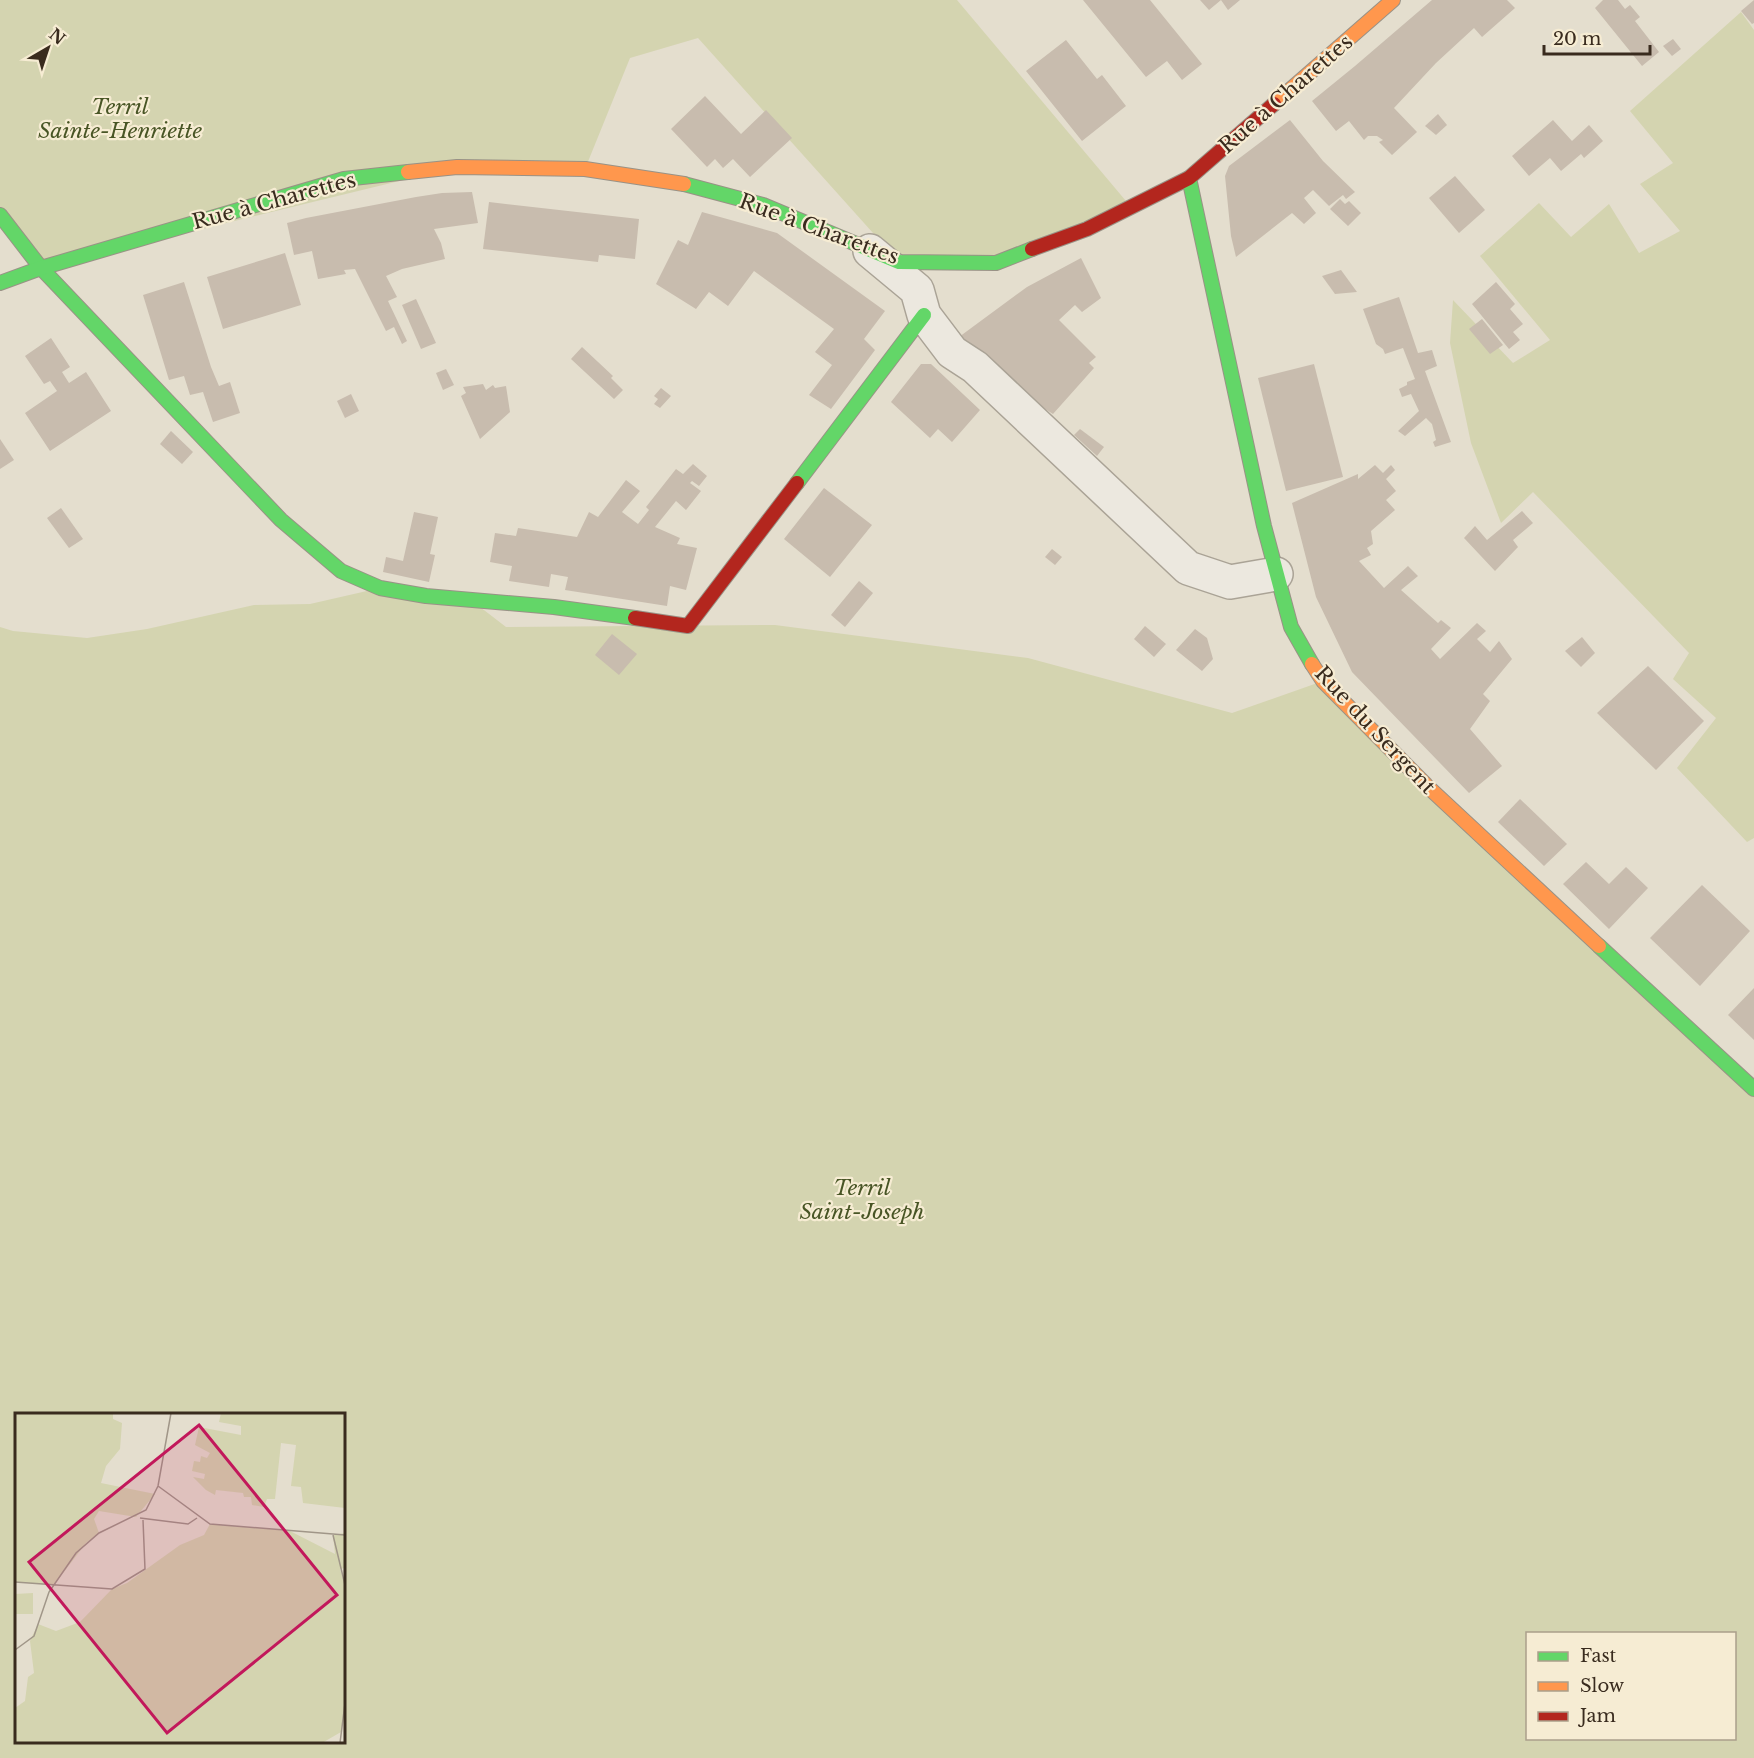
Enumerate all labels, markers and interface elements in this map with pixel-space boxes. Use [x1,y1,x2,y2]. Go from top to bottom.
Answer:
north arrow [18,18,78,78]
scale bar [1544,18,1650,56]
text: N [45,24,70,49]
text: 20 m [1553,28,1601,50]
street label: Rue à Charettes [1214,29,1358,159]
park label: Terril Sainte-Henriette [38,94,202,144]
street label: Rue à Charettes [189,167,359,235]
street label: Rue à Charettes [735,188,903,270]
street label: Rue du Sergent [1309,661,1441,799]
park label: Terril Saint-Joseph [799,1175,925,1225]
inset map [15,1413,345,1743]
legend [1526,1632,1736,1740]
text: Fast [1580,1645,1617,1667]
text: Slow [1580,1675,1625,1697]
text: Jam [1578,1705,1616,1727]

